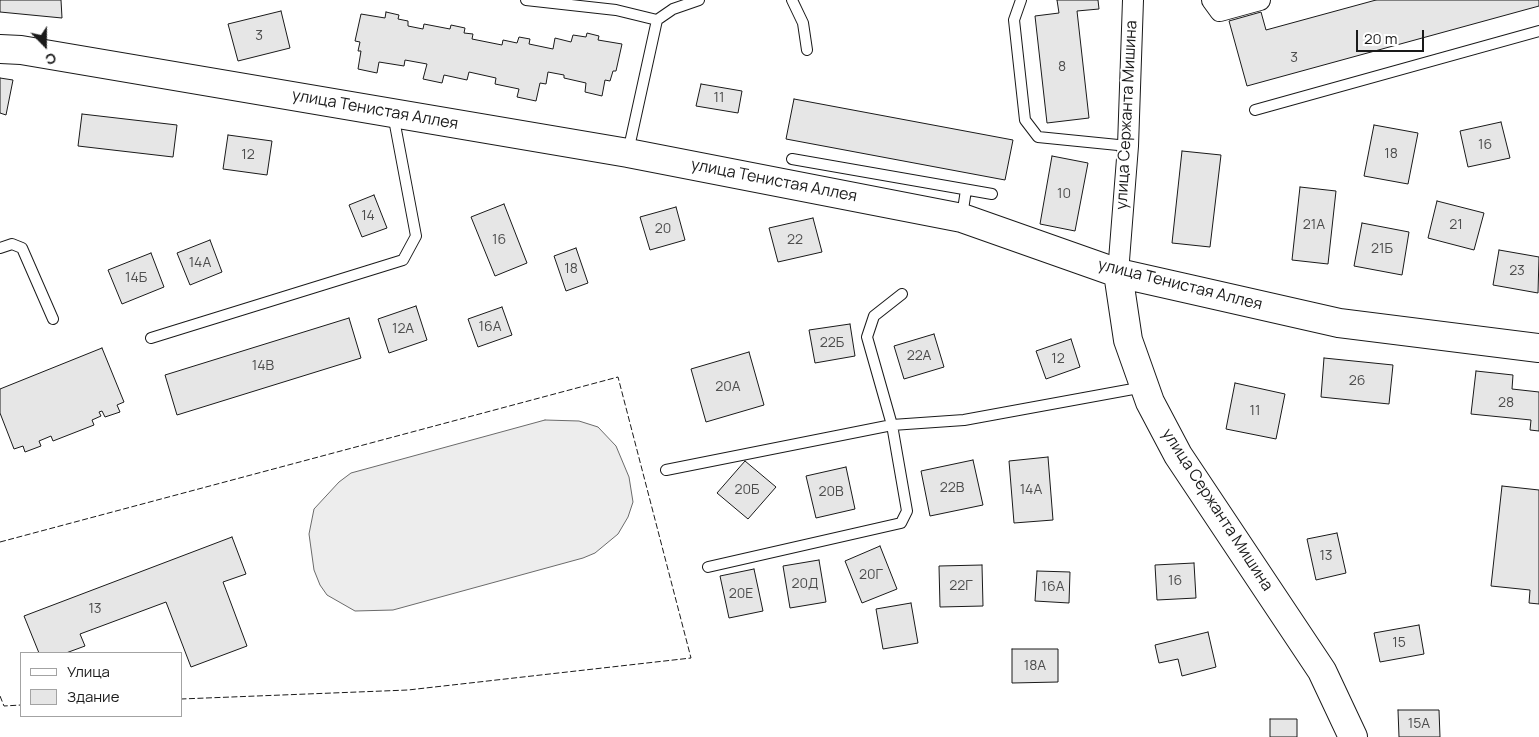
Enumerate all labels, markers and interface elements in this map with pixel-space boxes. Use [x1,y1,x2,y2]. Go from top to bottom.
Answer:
north arrow [20,20,70,70]
street label: улица Сержанта Мишина [1112,20,1142,210]
scale bar [1359,20,1426,52]
house number: 3 [255,28,263,44]
text: 20 m [1364,28,1397,49]
text: С [42,49,59,70]
house number: 3 [1290,50,1298,66]
house number: 8 [1058,59,1066,75]
street label: улица Тенистая Аллея [290,86,460,134]
house number: 11 [714,90,724,106]
house number: 16 [1478,137,1492,153]
house number: 18 [1384,146,1398,162]
house number: 12 [241,147,255,163]
street label: улица Тенистая Аллея [689,155,859,207]
house number: 10 [1057,186,1071,202]
house number: 14 [361,208,375,224]
house number: 21А [1303,217,1325,233]
house number: 21 [1449,217,1463,233]
house number: 20 [655,221,671,237]
house number: 16 [492,232,506,248]
house number: 22 [787,232,803,248]
house number: 21Б [1371,241,1393,257]
house number: 14А [189,255,211,271]
street label: улица Тенистая Аллея [1096,255,1264,315]
house number: 18 [564,261,578,277]
house number: 23 [1509,263,1525,279]
house number: 14Б [125,270,147,286]
house number: 16А [478,319,502,335]
house number: 12А [392,321,414,337]
house number: 22Б [820,335,844,351]
house number: 22А [907,348,931,364]
house number: 12 [1051,351,1065,367]
house number: 14В [252,358,274,374]
house number: 26 [1349,373,1365,389]
house number: 20А [715,379,741,395]
house number: 28 [1498,395,1514,411]
house number: 11 [1250,403,1260,419]
street label: улица Сержанта Мишина [1157,425,1277,595]
house number: 22В [940,480,964,496]
house number: 20Б [735,482,759,498]
house number: 14А [1020,482,1042,498]
house number: 20В [818,484,844,500]
house number: 13 [1319,548,1333,564]
house number: 20Г [859,567,883,583]
house number: 16 [1168,573,1182,589]
house number: 20Д [792,576,818,592]
house number: 22Г [949,578,973,594]
house number: 16А [1041,579,1065,595]
house number: 20Е [729,586,753,602]
house number: 13 [88,601,102,617]
house number: 15 [1392,635,1406,651]
legend [20,652,182,717]
house number: 18А [1024,658,1046,674]
text: Улица [67,661,110,682]
text: Здание [67,686,119,707]
house number: 15А [1408,716,1430,732]

